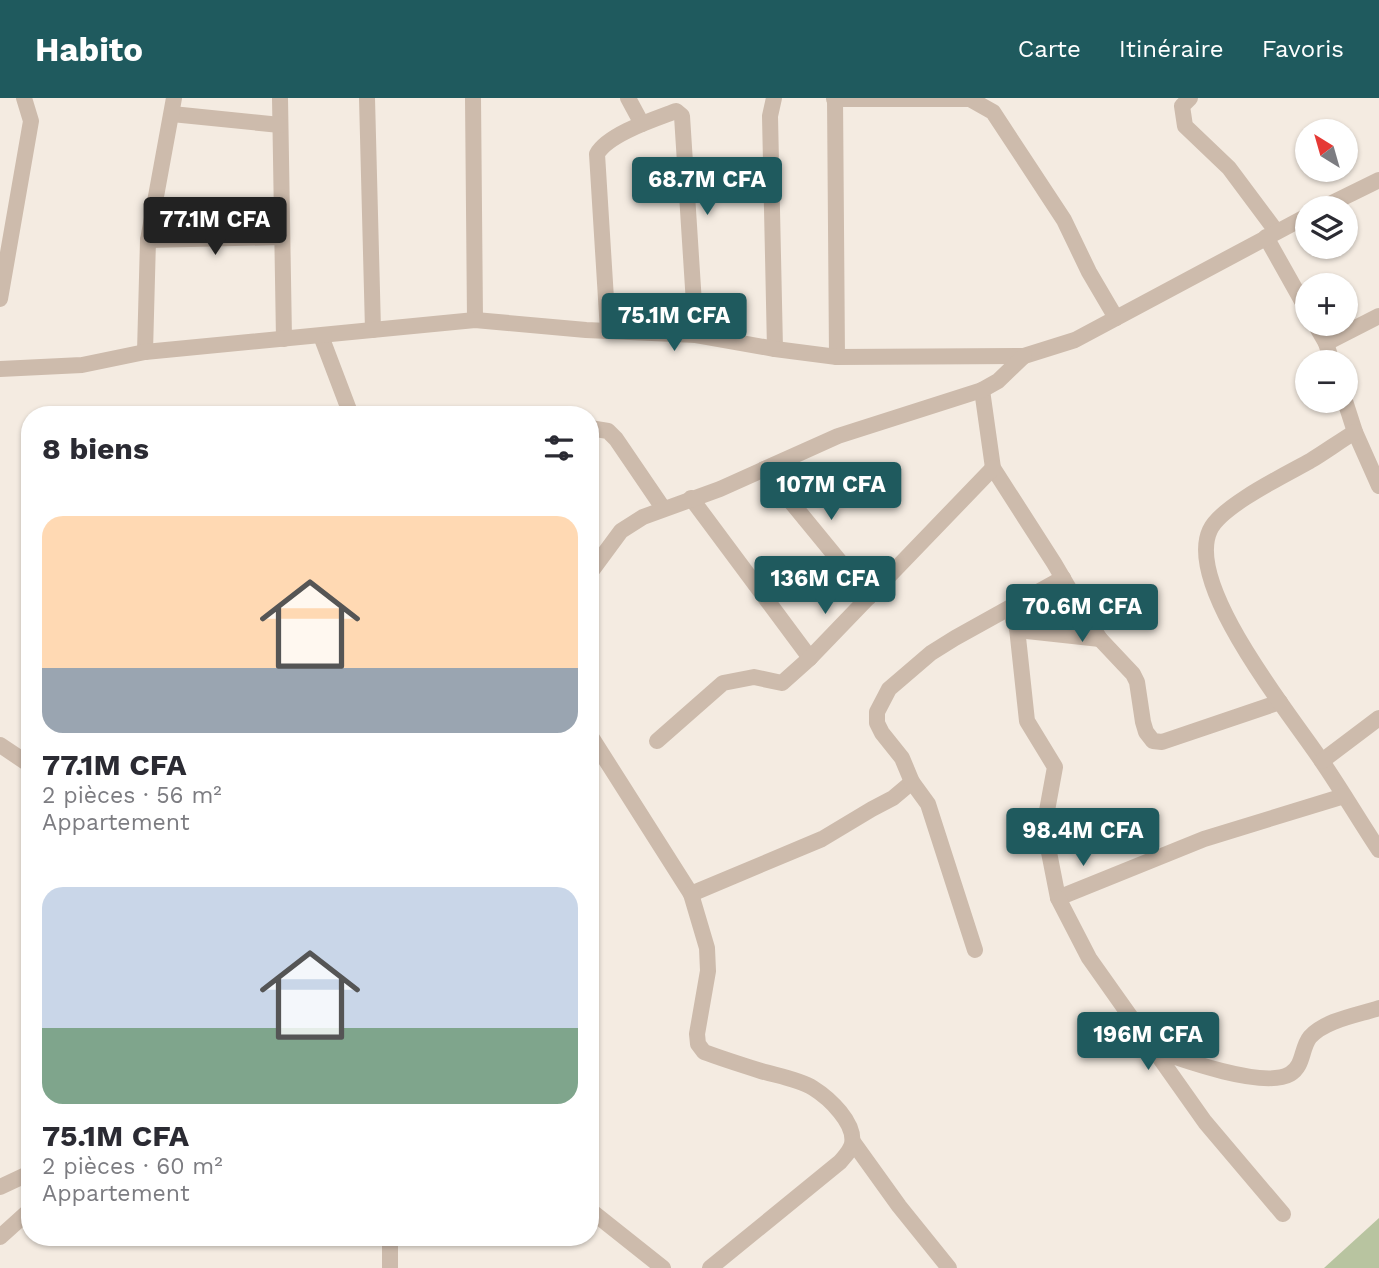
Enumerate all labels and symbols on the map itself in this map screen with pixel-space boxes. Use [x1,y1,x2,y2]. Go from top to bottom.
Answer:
north arrow [1295,119,1358,182]
pin: 68.7M CFA [627,158,787,217]
pin: 77.1M CFA [135,198,295,257]
pin: 75.1M CFA [594,294,754,353]
pin: 107M CFA [759,462,903,522]
pin: 136M CFA [753,556,897,616]
pin: 70.6M CFA [1002,584,1162,644]
pin: 98.4M CFA [1003,808,1163,868]
pin: 196M CFA [1076,1012,1220,1072]

